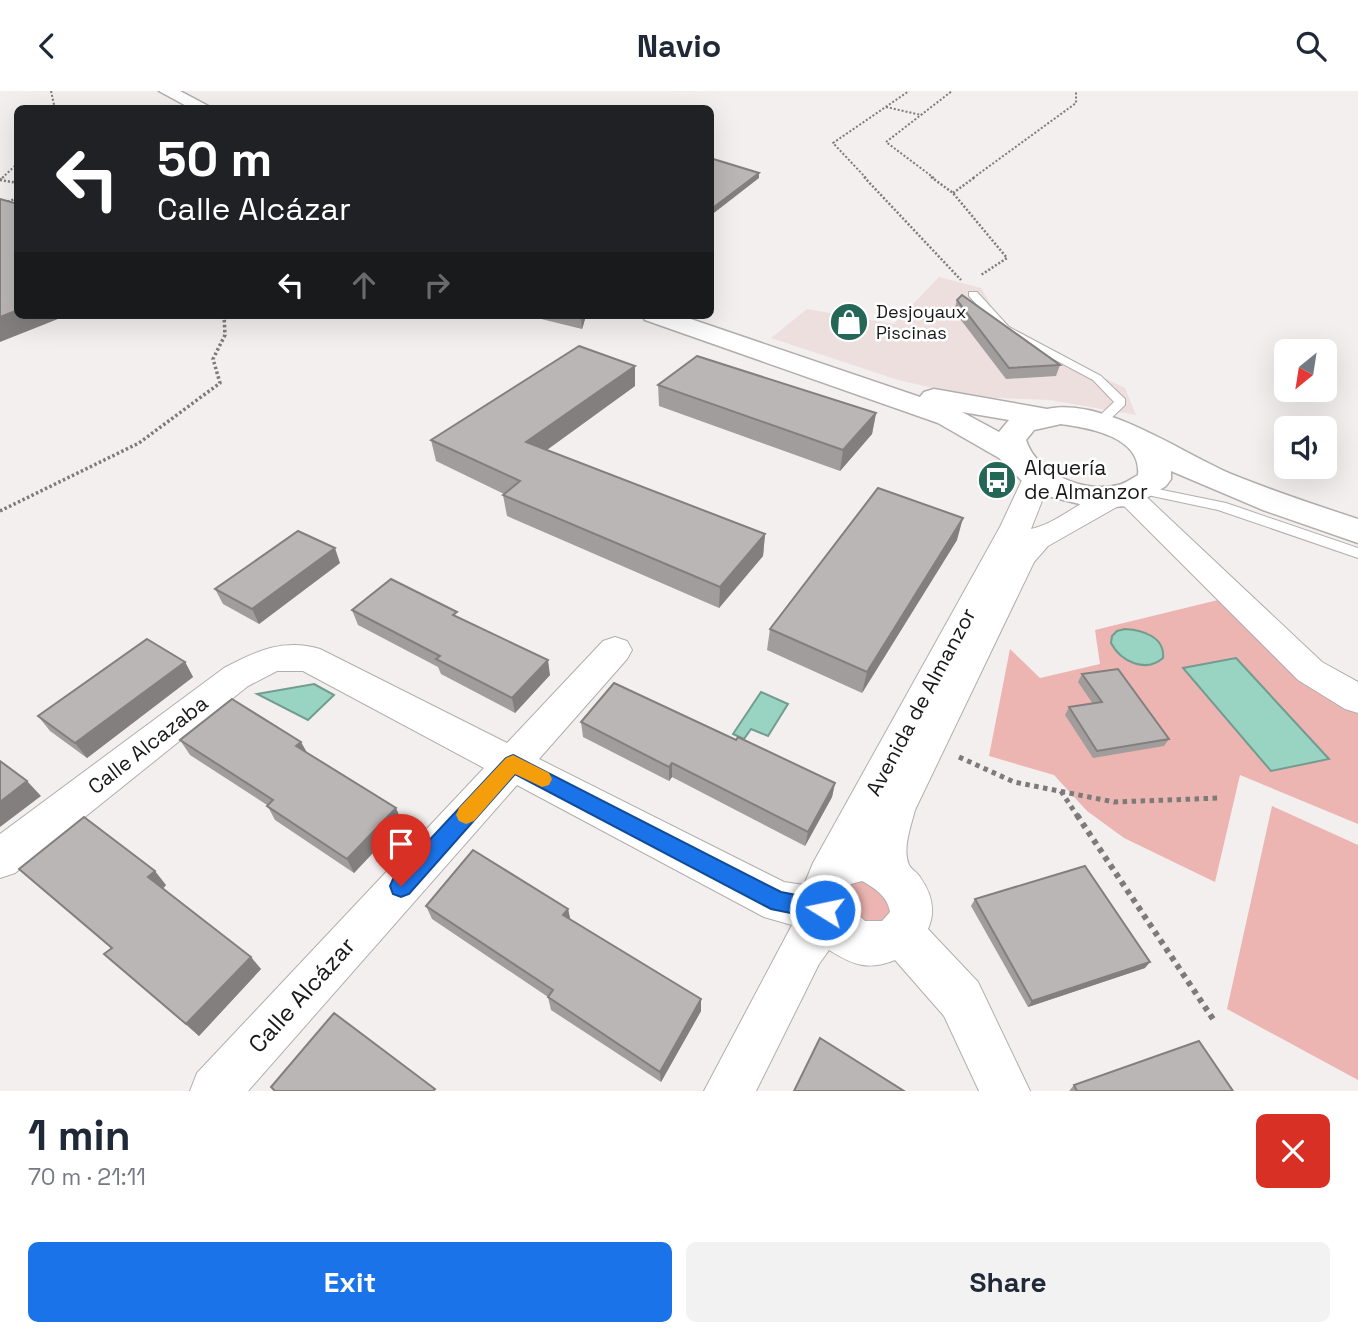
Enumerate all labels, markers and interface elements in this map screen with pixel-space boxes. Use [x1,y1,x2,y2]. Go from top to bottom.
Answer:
text: Navio [637,26,721,66]
icon: back [28,27,66,65]
icon: search [1292,27,1330,65]
text: 50 m [157,128,272,190]
icon: left [42,133,133,224]
text: Calle Alcázar [157,189,351,229]
icon: left [272,266,310,304]
icon: ahead [345,266,383,304]
icon: right [418,266,456,304]
place label: Desjoyaux Piscinas [876,300,966,344]
shop icon: Desjoyaux Piscinas [828,301,870,343]
north arrow [1274,339,1337,403]
map controls [1274,339,1337,479]
button: sound [1274,416,1337,479]
place label: Alquería de Almanzor [1024,454,1148,505]
bus stop icon: Alquería de Almanzor [976,459,1018,501]
street label: Avenida de Almanzor [860,603,982,800]
street label: Calle Alcazaba [82,689,213,800]
pin [371,814,431,886]
icon: arrive [382,825,420,863]
position arrow [788,873,862,947]
street label: Calle Alcázar [241,930,362,1059]
text: 1 min [28,1109,131,1162]
button: close [1256,1114,1330,1188]
text: 70 m · 21:11 [28,1162,146,1192]
button: Exit [28,1242,672,1322]
button: Share [686,1242,1330,1322]

